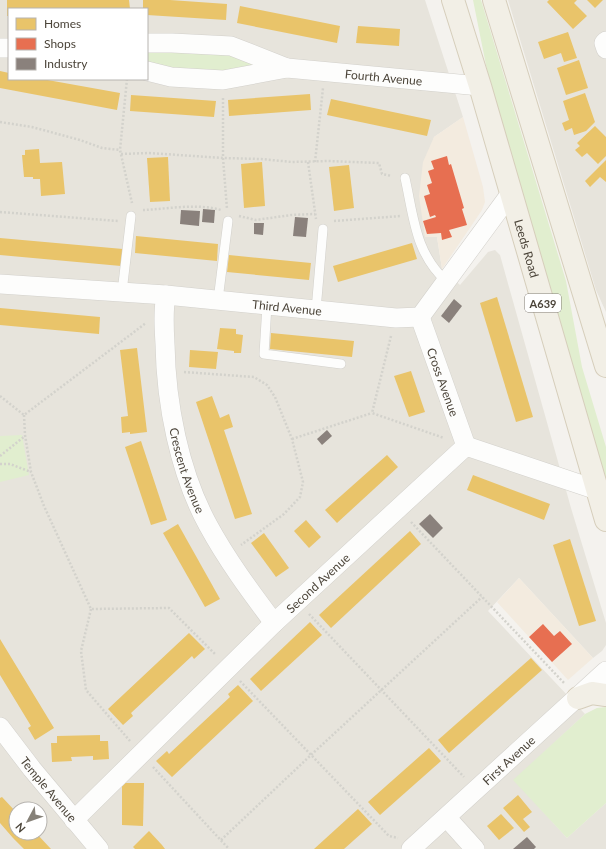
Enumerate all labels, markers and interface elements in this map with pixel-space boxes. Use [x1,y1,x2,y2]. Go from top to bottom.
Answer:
legend [8,8,148,80]
text: Homes [44,16,81,31]
text: Shops [44,36,76,51]
text: Industry [44,56,88,71]
street label: Fourth Avenue [344,66,423,88]
street label: Leeds Road [512,217,543,279]
road number: A639 [525,294,561,312]
street label: Third Avenue [252,296,323,318]
street label: Cross Avenue [424,346,462,418]
street label: Crescent Avenue [167,426,208,515]
street label: Second Avenue [283,550,352,616]
street label: First Avenue [479,732,538,788]
street label: Temple Avenue [18,753,80,825]
north arrow [8,801,48,841]
text: N [12,820,28,835]

